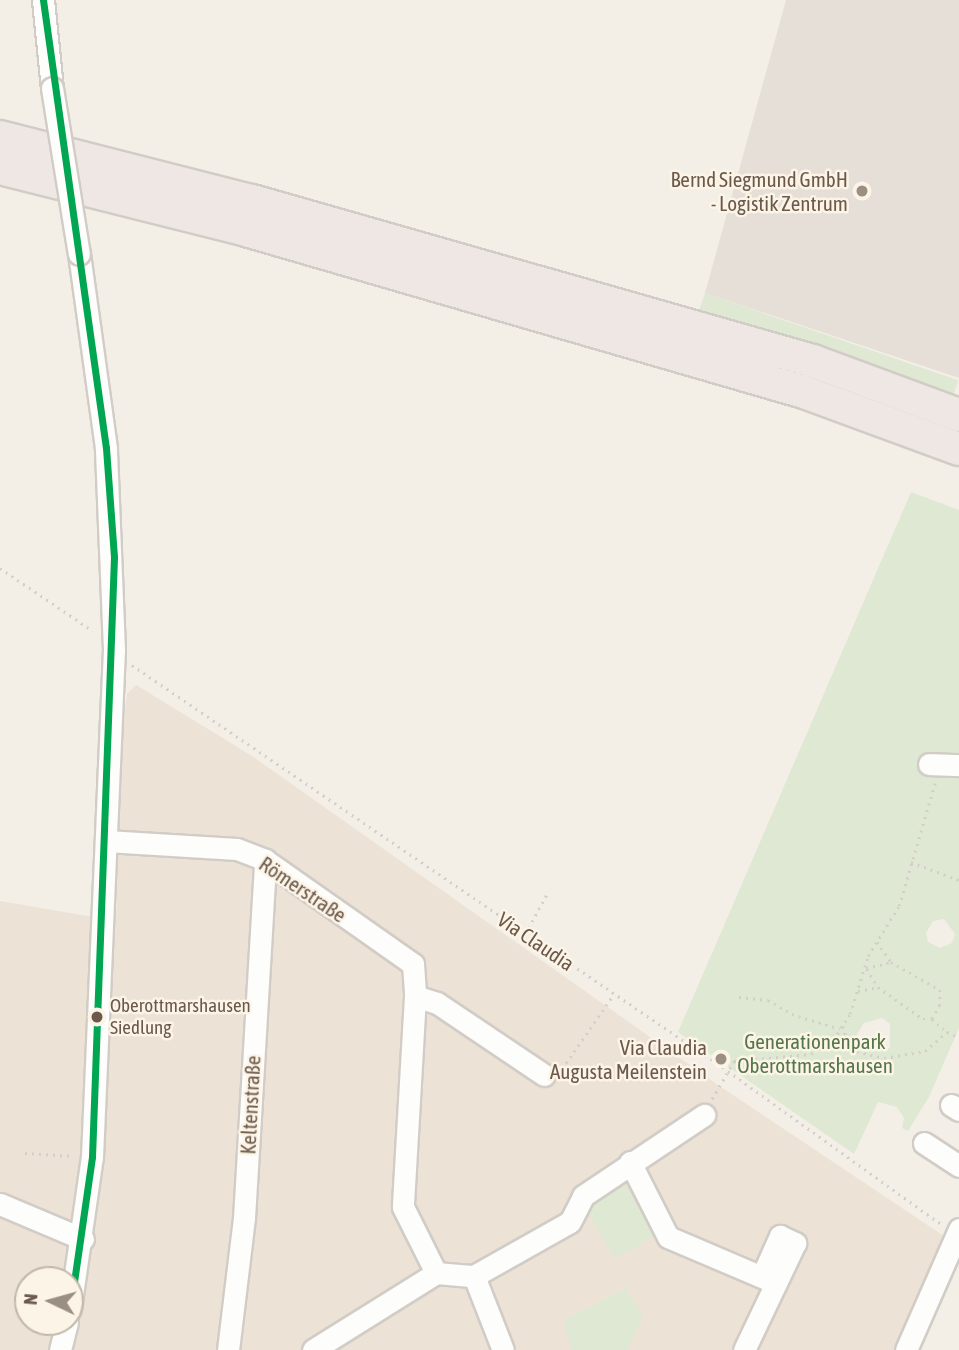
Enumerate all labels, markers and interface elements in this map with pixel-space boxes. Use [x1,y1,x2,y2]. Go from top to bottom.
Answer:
place label: Bernd Siegmund GmbH - Logistik Zentrum [670,166,848,216]
marker: Bernd Siegmund GmbH - Logistik Zentrum [854,183,870,199]
street label: Römerstraße [255,851,351,927]
street label: Via Claudia [493,906,579,976]
place label: Oberottmarshausen Siedlung [110,995,251,1039]
marker: Oberottmarshausen Siedlung [90,1010,104,1024]
park label: Generationenpark Oberottmarshausen [737,1028,893,1078]
place label: Via Claudia Augusta Meilenstein [550,1034,707,1084]
marker: Via Claudia Augusta Meilenstein [713,1051,729,1067]
street label: Keltenstraße [235,1055,265,1155]
north arrow [14,1266,84,1336]
text: N [19,1293,42,1306]

